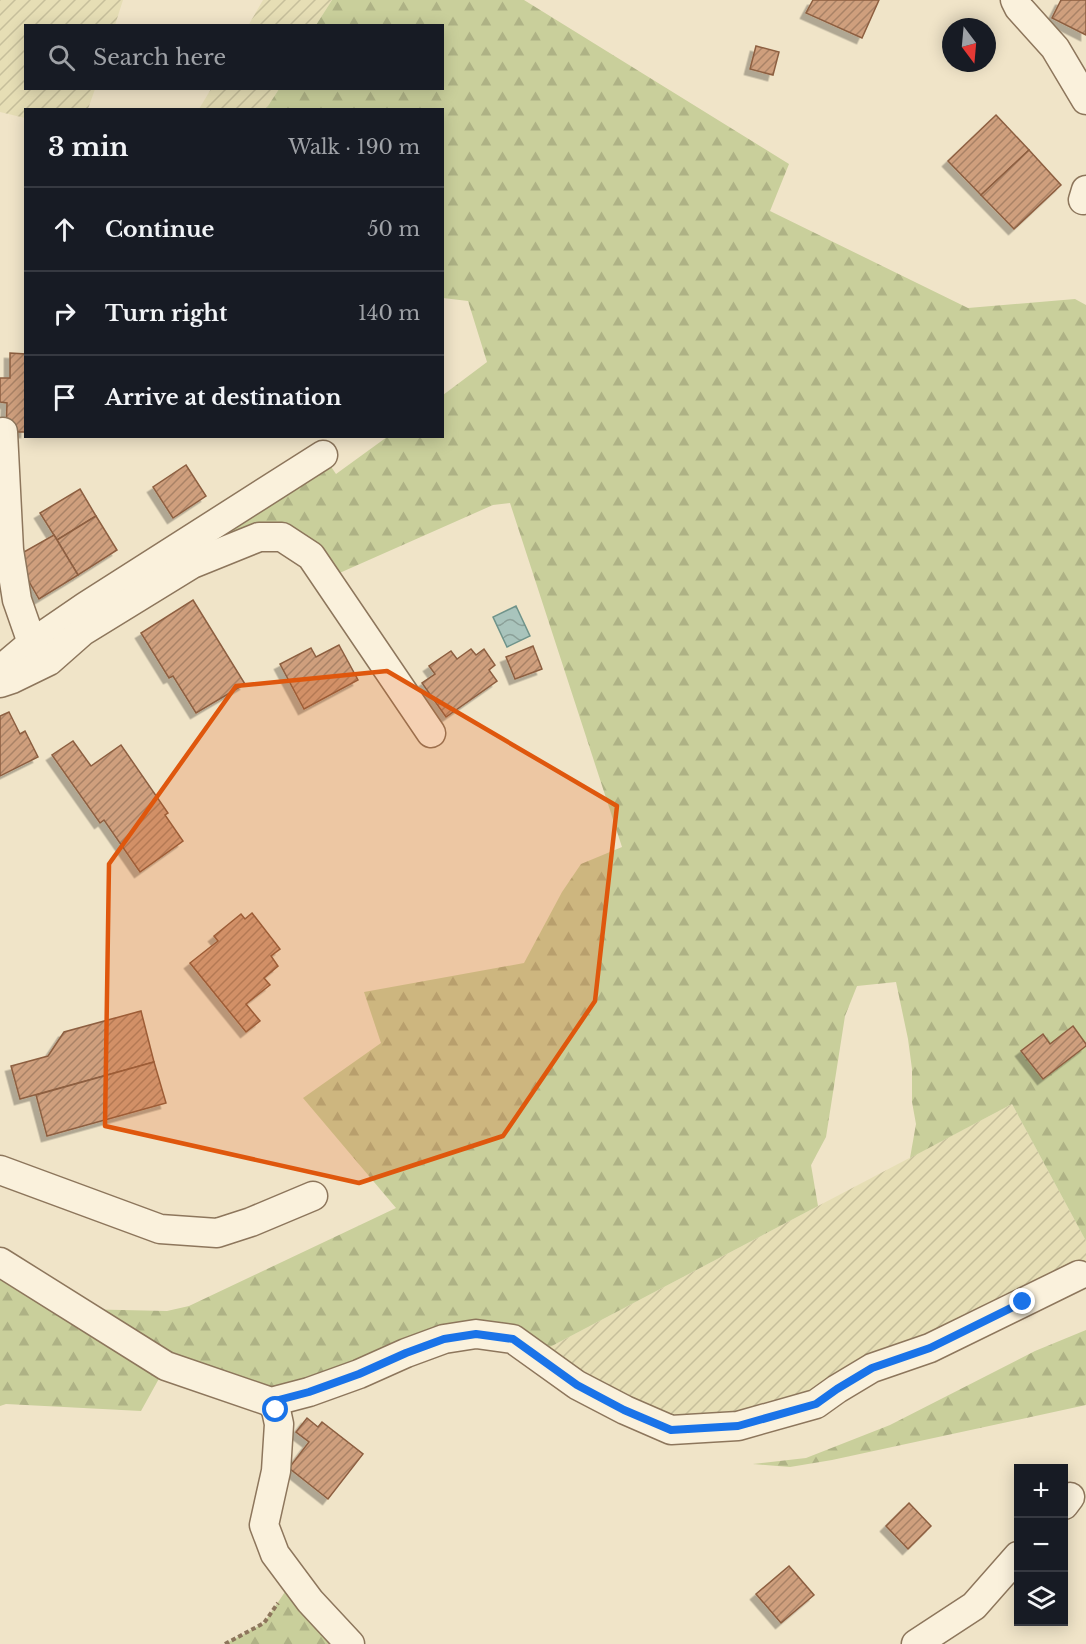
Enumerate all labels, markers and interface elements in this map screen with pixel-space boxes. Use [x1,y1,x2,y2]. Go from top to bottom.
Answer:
north arrow [942,18,996,72]
search box [24,24,444,90]
icon: search [45,41,78,74]
text: Search here [93,44,226,71]
text: 3 min [48,131,129,163]
text: Walk · 190 m [288,135,420,159]
icon: ahead [48,213,81,246]
text: Continue [105,216,214,243]
text: 50 m [367,217,420,241]
icon: right [48,297,81,330]
text: Turn right [105,300,227,327]
text: 140 m [358,301,420,325]
icon: arrive [48,381,81,414]
text: Arrive at destination [105,384,342,411]
route end [1009,1288,1035,1314]
route start [262,1396,288,1422]
map controls [1014,1464,1068,1626]
button: + [1014,1464,1068,1518]
button: − [1014,1518,1068,1572]
button: layers [1014,1572,1068,1626]

